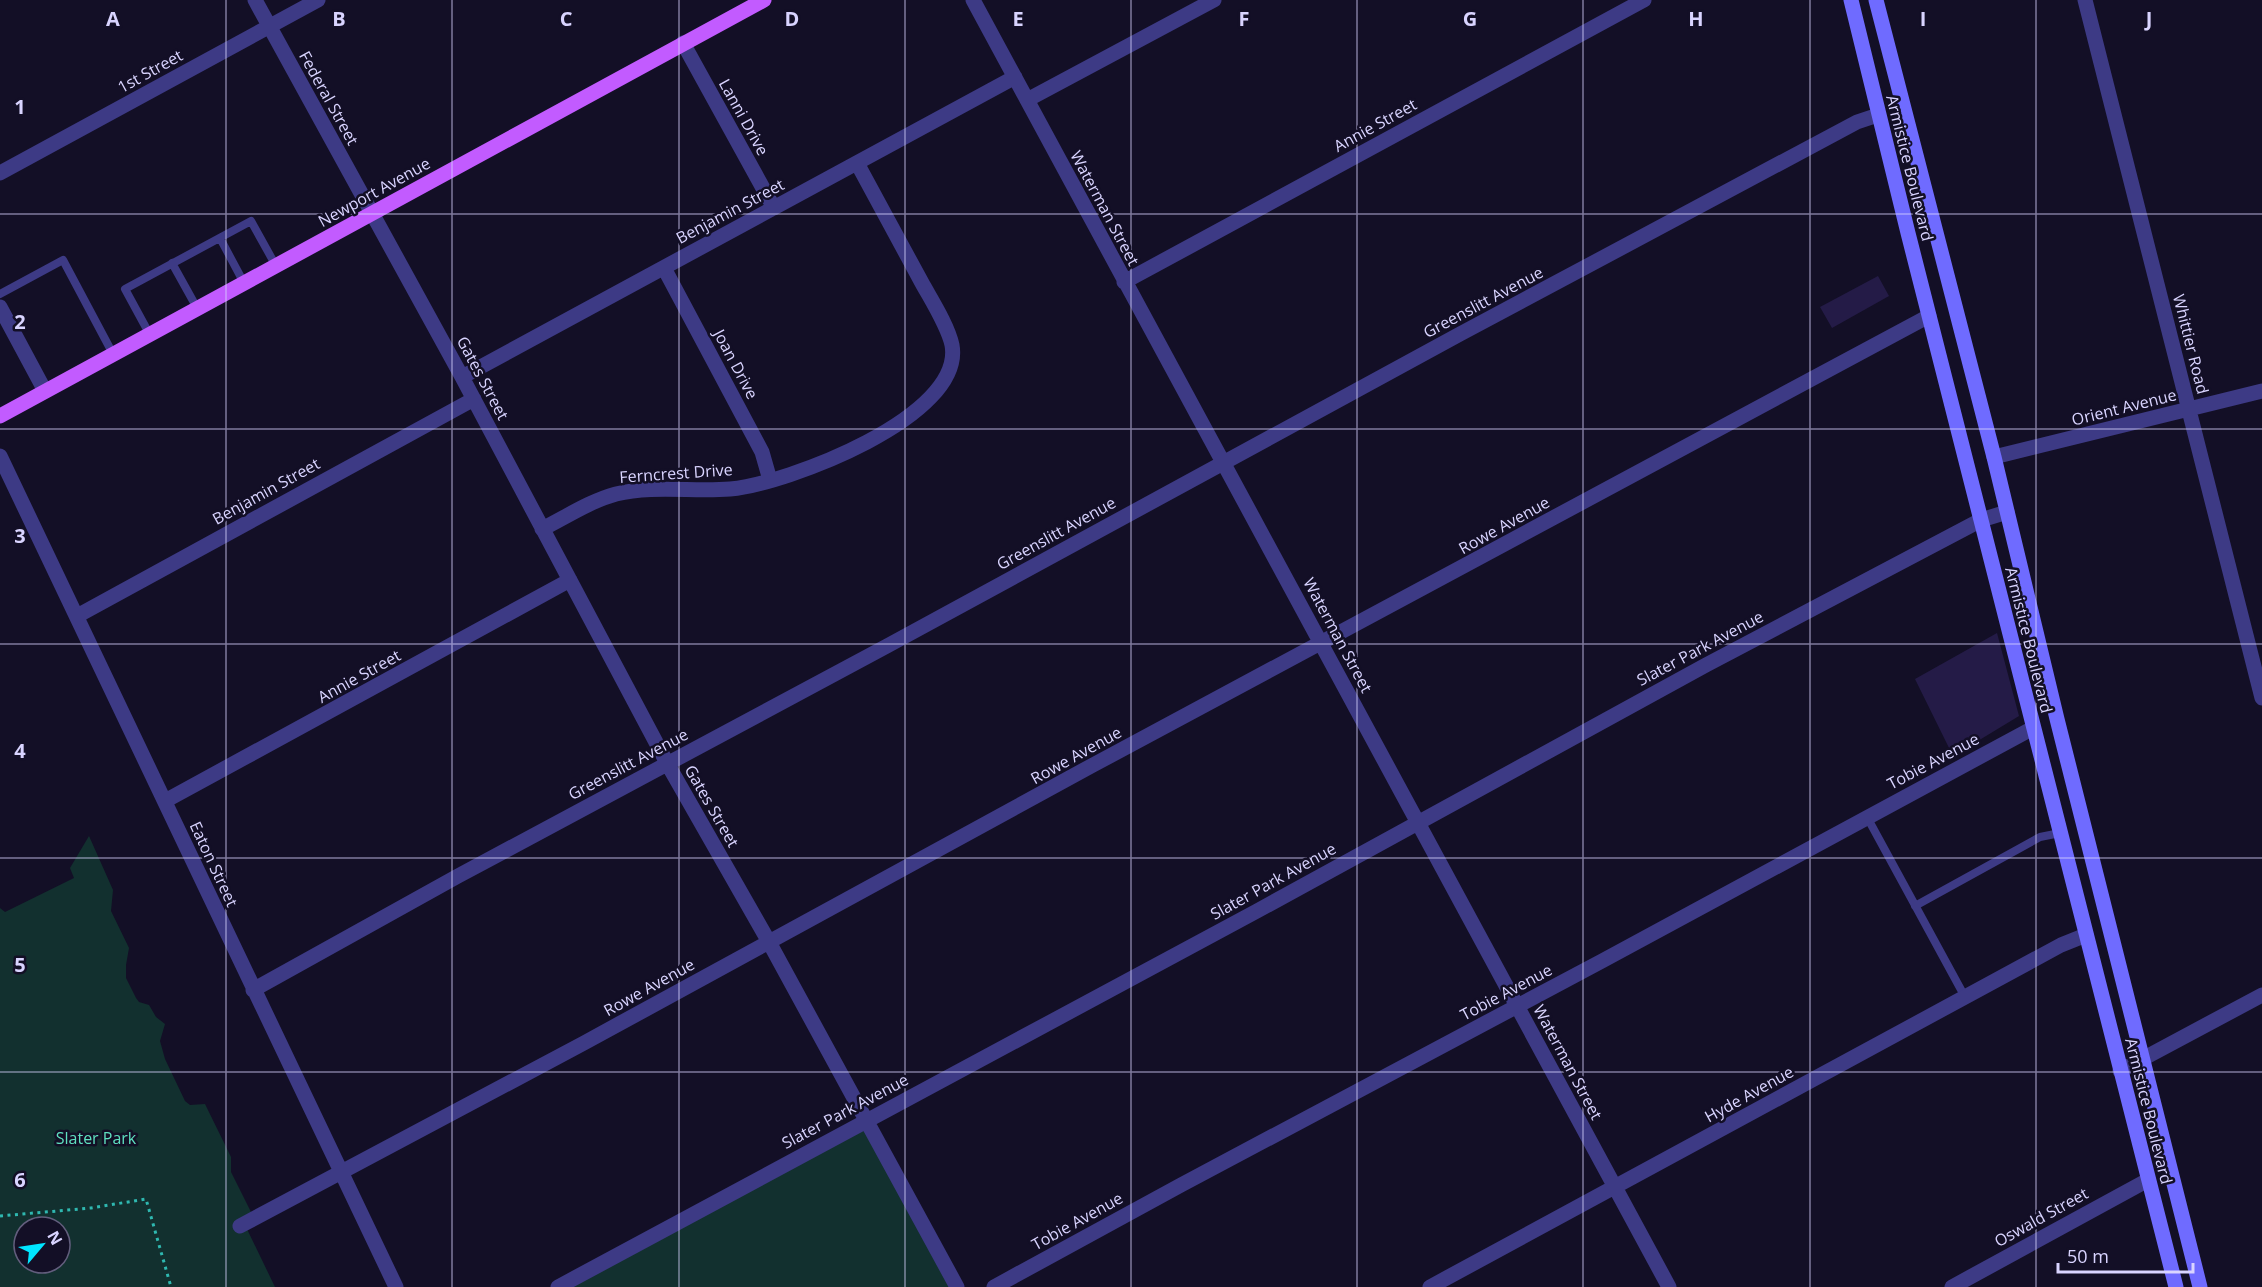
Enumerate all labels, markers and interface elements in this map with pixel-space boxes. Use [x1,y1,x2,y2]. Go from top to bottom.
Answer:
text: A [106,5,120,32]
text: B [332,5,346,32]
text: C [560,5,573,32]
text: D [785,5,799,32]
text: E [1012,5,1024,32]
text: F [1239,5,1249,32]
text: G [1463,5,1477,32]
text: H [1688,5,1704,32]
text: I [1920,5,1926,32]
text: J [2144,5,2152,32]
street label: 1st Street [113,44,187,98]
street label: Federal Street [294,47,364,149]
street label: Lanni Drive [714,75,774,159]
text: 1 [14,93,26,120]
street label: Annie Street [1330,93,1421,157]
street label: Armistice Boulevard [1881,93,1939,243]
street label: Waterman Street [1065,147,1145,270]
street label: Newport Avenue [314,152,434,232]
street label: Benjamin Street [672,173,788,249]
street label: Greenslitt Avenue [1419,261,1547,343]
street label: Whittier Road [2168,292,2214,396]
text: 2 [14,308,26,335]
street label: Joan Drive [708,324,764,403]
street label: Gates Street [452,332,514,424]
street label: Orient Avenue [2069,383,2179,431]
street label: Benjamin Street [208,452,324,530]
street label: Ferncrest Drive [619,458,733,488]
street label: Greenslitt Avenue [993,491,1119,575]
street label: Rowe Avenue [1455,491,1553,559]
text: 3 [14,522,26,549]
street label: Armistice Boulevard [2000,565,2058,715]
street label: Waterman Street [1298,574,1378,697]
street label: Slater Park Avenue [1633,605,1767,691]
street label: Annie Street [314,644,405,708]
street label: Rowe Avenue [1027,721,1125,789]
street label: Greenslitt Avenue [564,723,692,805]
street label: Tobie Avenue [1883,728,1983,794]
text: 4 [14,737,26,764]
street label: Gates Street [680,761,745,851]
street label: Eaton Street [185,818,243,911]
street label: Slater Park Avenue [1206,837,1340,925]
text: 5 [14,951,26,978]
street label: Rowe Avenue [600,953,698,1021]
street label: Tobie Avenue [1456,959,1556,1025]
street label: Waterman Street [1528,1001,1608,1124]
street label: Armistice Boulevard [2120,1036,2178,1186]
street label: Hyde Avenue [1701,1061,1797,1127]
street label: Slater Park Avenue [778,1068,912,1154]
park label: Slater Park [56,1127,137,1149]
text: 6 [14,1166,26,1193]
street label: Oswald Street [1990,1182,2092,1252]
street label: Tobie Avenue [1027,1187,1127,1255]
north arrow [12,1215,72,1275]
text: N [42,1227,68,1249]
scale bar [2058,1236,2193,1274]
text: 50 m [2067,1244,2109,1268]

